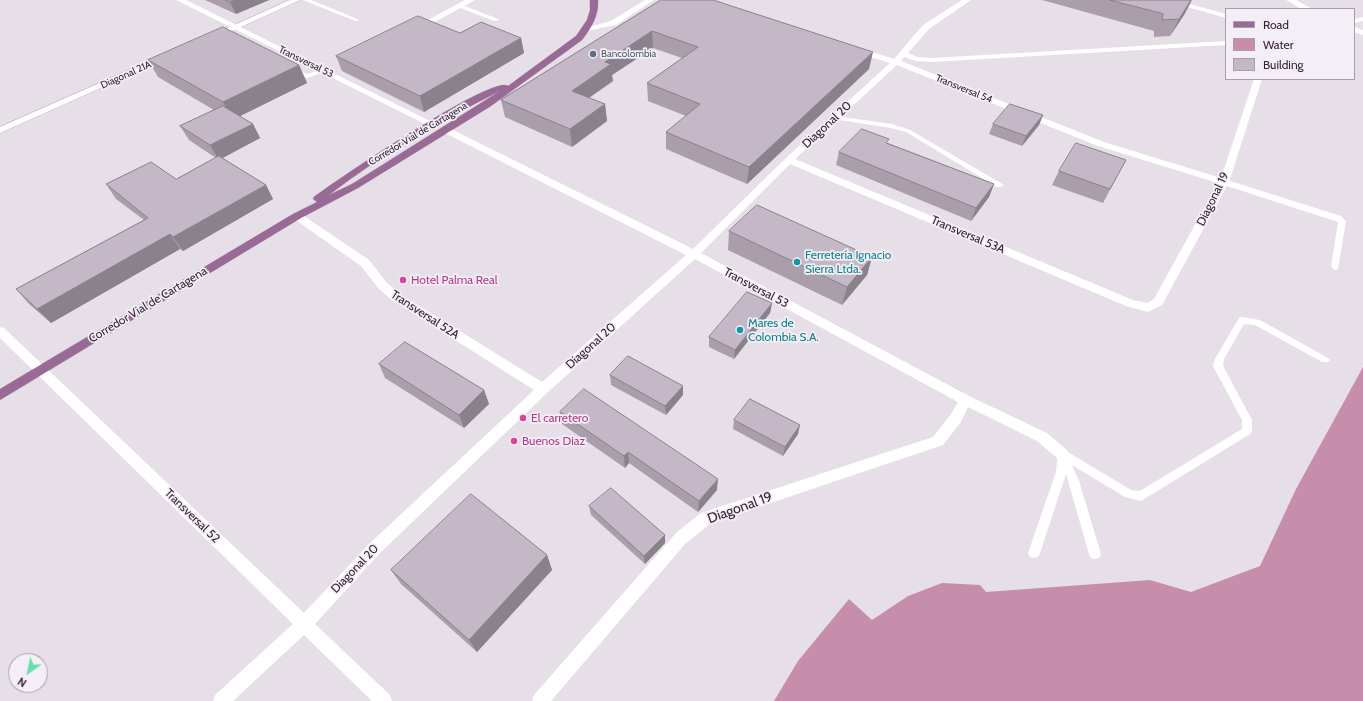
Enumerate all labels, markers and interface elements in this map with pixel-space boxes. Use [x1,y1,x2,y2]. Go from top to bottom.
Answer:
legend [1225,8,1355,80]
text: Road [1263,17,1289,32]
text: Water [1263,37,1293,52]
street label: Transversal 53 [277,44,335,80]
place label: Bancolombia [601,48,656,60]
marker: Bancolombia [588,49,598,59]
text: Building [1263,57,1304,72]
street label: Diagonal 21A [99,58,153,92]
street label: Transversal 54 [934,72,994,106]
street label: Diagonal 20 [799,99,855,151]
street label: Corredor Vial de Cartagena [366,100,470,168]
street label: Diagonal 19 [1194,170,1232,228]
street label: Transversal 53A [929,213,1007,257]
place label: Ferretería Ignacio Sierra Ltda. [805,248,891,276]
marker: Ferretería Ignacio Sierra Ltda. [792,257,802,267]
street label: Corredor Vial de Cartagena [86,264,210,346]
street label: Transversal 53 [721,265,791,311]
place label: Hotel Palma Real [411,273,498,287]
marker: Hotel Palma Real [398,275,408,285]
street label: Transversal 52A [388,288,462,342]
place label: Mares de Colombia S.A. [748,316,819,344]
street label: Diagonal 20 [563,320,619,372]
marker: Mares de Colombia S.A. [735,325,745,335]
place label: El carretero [531,411,588,425]
marker: El carretero [518,413,528,423]
place label: Buenos Diaz [522,434,585,448]
marker: Buenos Diaz [509,436,519,446]
street label: Transversal 52 [161,486,223,546]
street label: Diagonal 19 [705,488,775,528]
street label: Diagonal 20 [328,542,382,596]
north arrow [8,653,48,693]
text: N [15,674,29,690]

